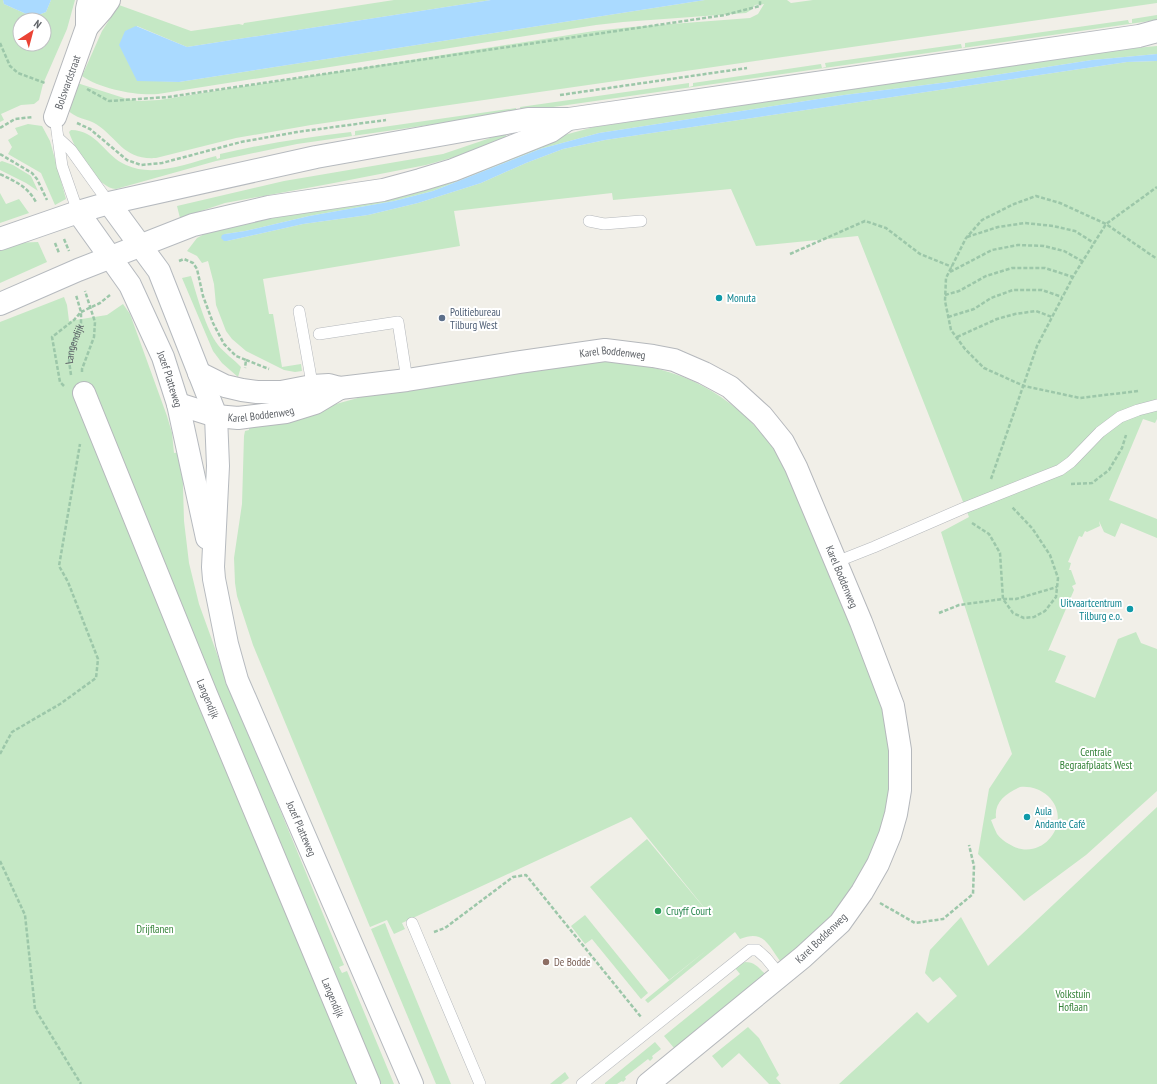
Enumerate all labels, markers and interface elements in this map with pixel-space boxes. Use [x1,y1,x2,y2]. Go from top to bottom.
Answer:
north arrow [12,12,52,52]
text: N [31,16,44,31]
street label: Bolswardstraat [51,53,83,111]
place label: Monuta [727,291,756,305]
marker: Monuta [714,293,724,303]
place label: Politiebureau Tilburg West [450,305,501,332]
marker: Politiebureau Tilburg West [437,313,447,323]
street label: Langendijk [62,321,87,365]
street label: Karel Boddenweg [579,343,647,362]
street label: Jozef Platteweg [154,347,186,409]
street label: Karel Boddenweg [227,403,296,425]
street label: Karel Boddenweg [823,543,861,610]
place label: Uitvaartcentrum Tilburg e.o. [1061,596,1122,623]
marker: Uitvaartcentrum Tilburg e.o. [1125,604,1135,614]
street label: Langendijk [194,677,223,721]
park label: Centrale Begraafplaats West [1060,745,1132,772]
street label: Jozef Platteweg [283,798,320,859]
place label: Aula Andante Café [1035,804,1086,831]
marker: Aula Andante Café [1022,812,1032,822]
place label: Cruyff Court [666,904,711,918]
marker: Cruyff Court [653,906,663,916]
street label: Karel Boddenweg [792,910,850,966]
park label: Drijflanen [136,922,174,936]
place label: De Bodde [554,955,591,969]
marker: De Bodde [541,957,551,967]
street label: Langendijk [318,976,348,1020]
park label: Volkstuin Hoflaan [1055,987,1091,1014]

